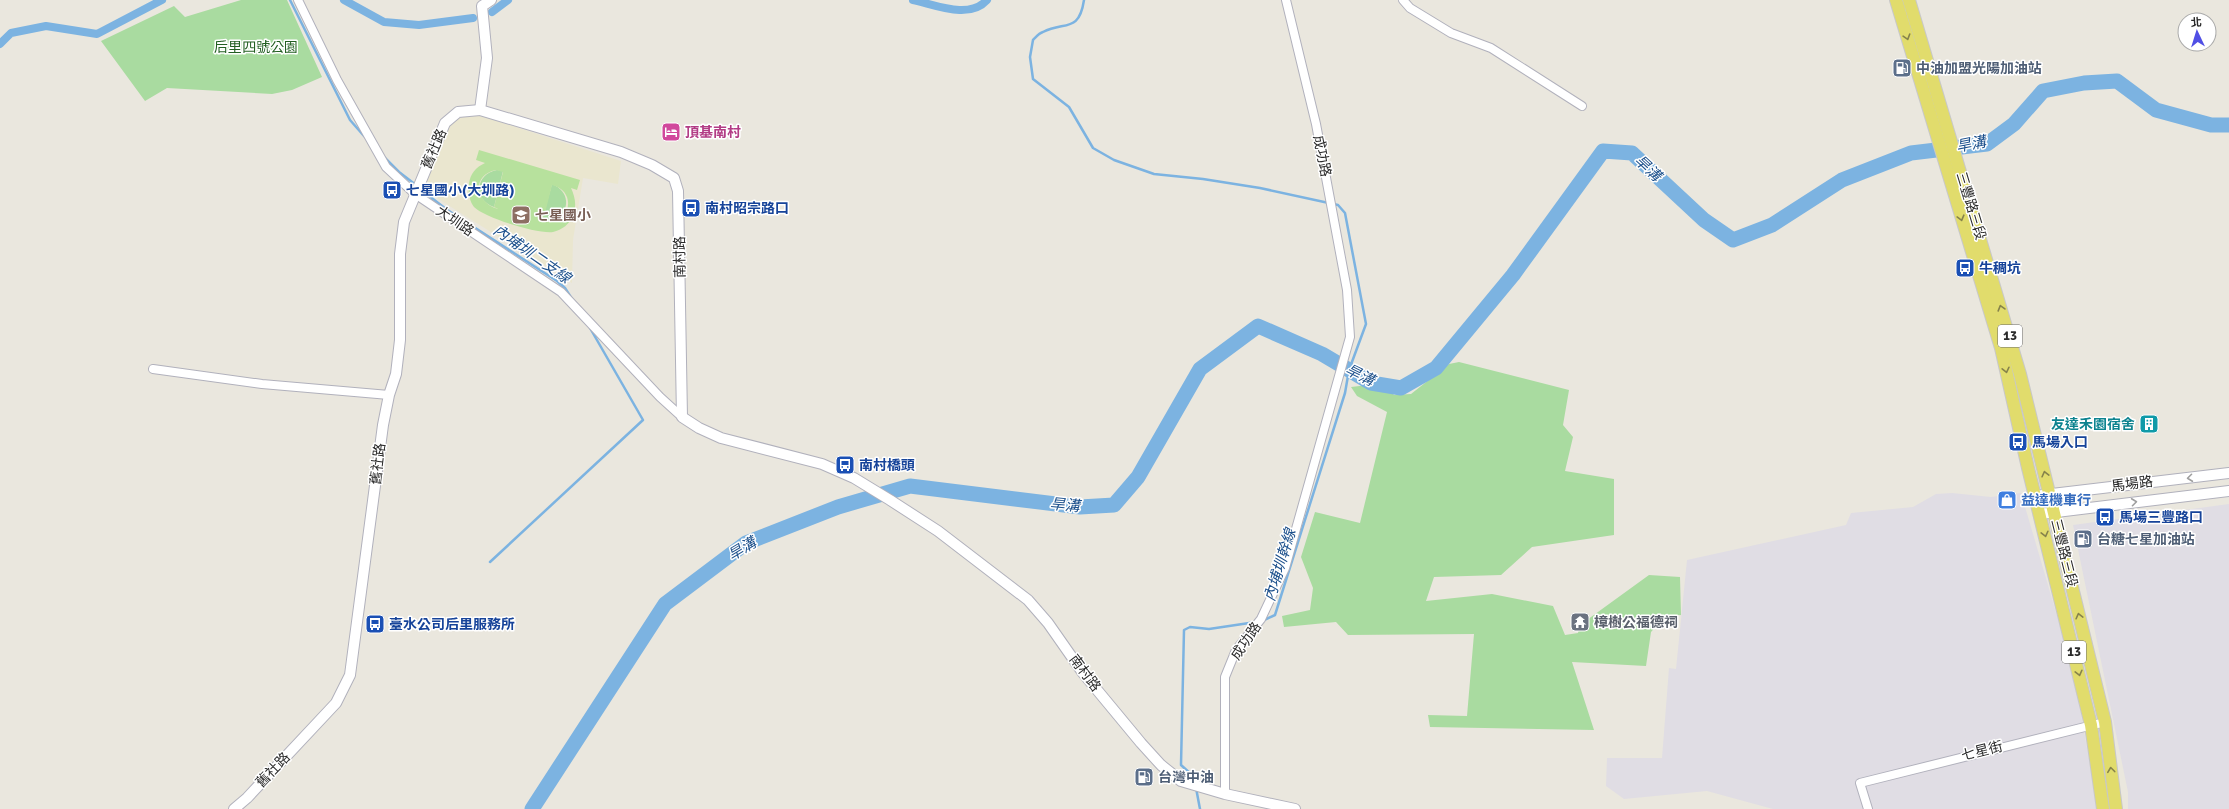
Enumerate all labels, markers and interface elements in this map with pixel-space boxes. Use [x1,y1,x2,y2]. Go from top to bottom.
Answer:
north arrow [2177,12,2217,52]
text: 北 [2190,16,2202,29]
one-way arrow [1902,34,1911,41]
park label: 后里四號公園 [214,39,298,56]
fuel station icon: 中油加盟光陽加油站 [1891,57,1913,79]
place label: 中油加盟光陽加油站 [1916,60,2042,77]
hotel icon: 頂基南村 [660,121,682,143]
place label: 頂基南村 [685,124,741,141]
street label: 舊社路 [418,126,450,172]
water label: 旱溝 [1955,132,1989,156]
street label: 成功路 [1310,134,1334,178]
water label: 旱溝 [1631,151,1667,186]
street label: 三豐路三段 [1953,170,1989,242]
bus stop icon: 七星國小(大圳路) [381,179,403,201]
place label: 七星國小(大圳路) [406,182,515,199]
bus stop icon: 南村昭宗路口 [680,197,702,219]
place label: 南村昭宗路口 [705,200,789,217]
street label: 大圳路 [433,202,477,240]
school or university icon: 七星國小 [510,204,532,226]
place label: 七星國小 [535,207,591,224]
one-way arrow [1956,214,1965,221]
water label: 內埔圳二支線 [490,221,576,288]
street label: 南村路 [671,236,689,278]
bus stop icon: 牛稠坑 [1954,257,1976,279]
place label: 牛稠坑 [1979,260,2021,277]
one-way arrow [1997,305,2006,312]
road number: 13 [1998,325,2022,347]
water label: 旱溝 [1343,360,1379,391]
one-way arrow [2001,366,2009,373]
building icon: 友達禾園宿舍 [2138,413,2160,435]
place label: 友達禾園宿舍 [2051,416,2135,433]
bus stop icon: 馬場入口 [2007,431,2029,453]
place label: 馬場入口 [2032,434,2088,451]
street label: 舊社路 [367,442,389,486]
bus stop icon: 南村橋頭 [834,454,856,476]
place label: 南村橋頭 [859,457,915,474]
one-way arrow [2041,471,2049,478]
street label: 馬場路 [2110,473,2154,495]
one-way arrow [2187,473,2193,482]
shop icon: 益達機車行 [1996,489,2018,511]
place label: 益達機車行 [2021,492,2091,509]
water label: 旱溝 [1049,495,1083,515]
one-way arrow [2131,498,2137,507]
bus stop icon: 馬場三豐路口 [2094,506,2116,528]
place label: 馬場三豐路口 [2119,509,2203,526]
street label: 三豐路三段 [2047,517,2081,589]
water label: 內埔圳幹線 [1260,525,1300,604]
fuel station icon: 台糖七星加油站 [2072,528,2094,550]
one-way arrow [2040,530,2048,537]
place label: 台糖七星加油站 [2097,531,2195,548]
water label: 旱溝 [725,533,761,564]
temple icon: 樟樹公福德祠 [1569,611,1591,633]
bus stop icon: 臺水公司后里服務所 [364,613,386,635]
one-way arrow [2076,613,2084,619]
place label: 樟樹公福德祠 [1594,614,1678,631]
place label: 臺水公司后里服務所 [389,616,515,633]
street label: 成功路 [1227,619,1265,663]
road number: 13 [2062,641,2086,663]
street label: 南村路 [1066,651,1104,695]
one-way arrow [2074,670,2083,677]
street label: 七星街 [1960,738,2004,764]
street label: 舊社路 [252,749,294,791]
fuel station icon: 台灣中油 [1133,766,1155,788]
one-way arrow [2107,767,2116,773]
place label: 台灣中油 [1158,769,1214,786]

